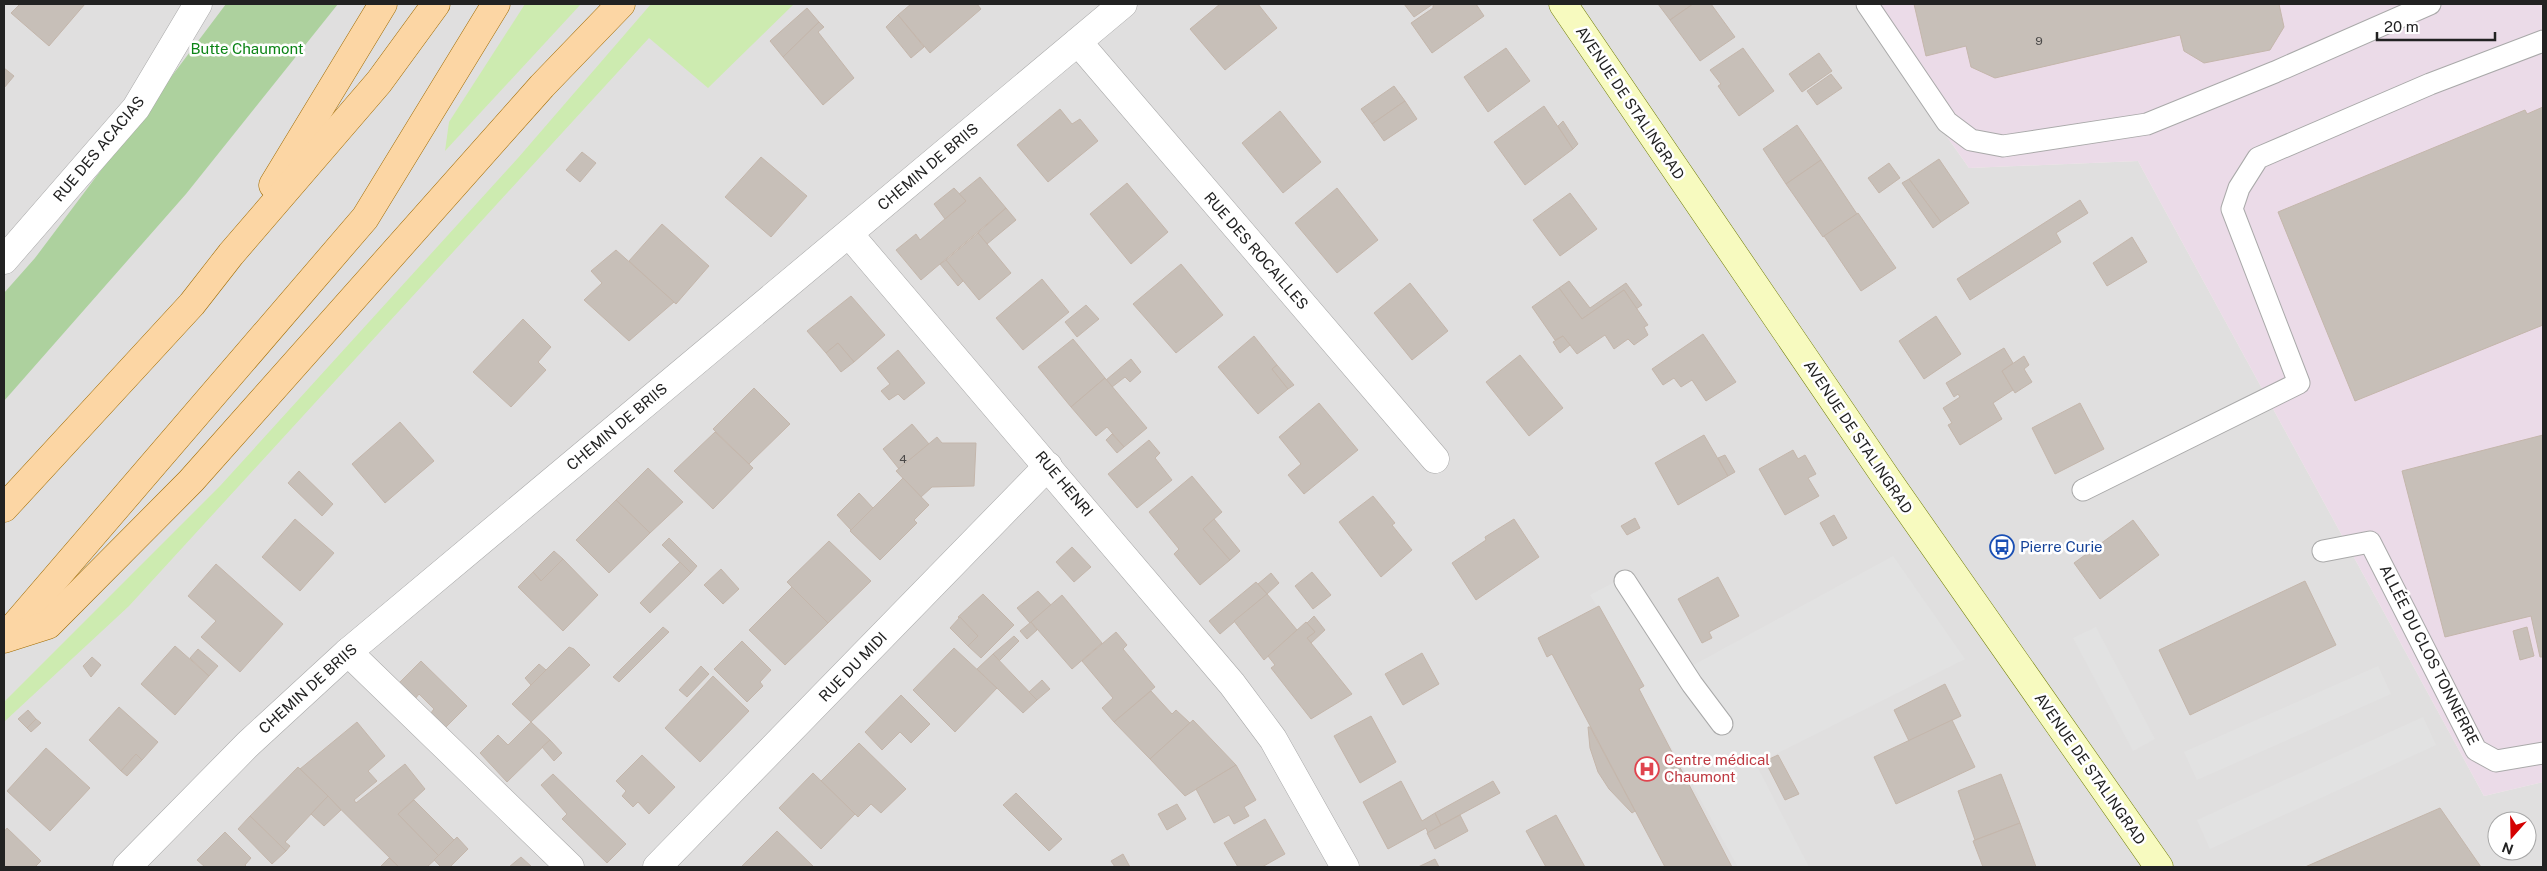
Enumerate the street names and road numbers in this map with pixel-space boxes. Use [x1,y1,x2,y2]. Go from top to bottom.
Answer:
street label: AVENUE DE STALINGRAD [1573,23,1688,182]
street label: RUE DES ACACIAS [50,93,148,205]
street label: CHEMIN DE BRIIS [874,120,981,214]
street label: RUE DES ROCAILLES [1201,189,1312,313]
street label: AVENUE DE STALINGRAD [1801,357,1916,516]
street label: CHEMIN DE BRIIS [563,380,670,474]
street label: RUE HENRI [1032,448,1097,520]
street label: ALLÉE DU CLOS TONNERRE [2377,562,2482,748]
street label: RUE DU MIDI [815,628,890,705]
street label: CHEMIN DE BRIIS [255,640,360,737]
street label: AVENUE DE STALINGRAD [2032,690,2149,848]

